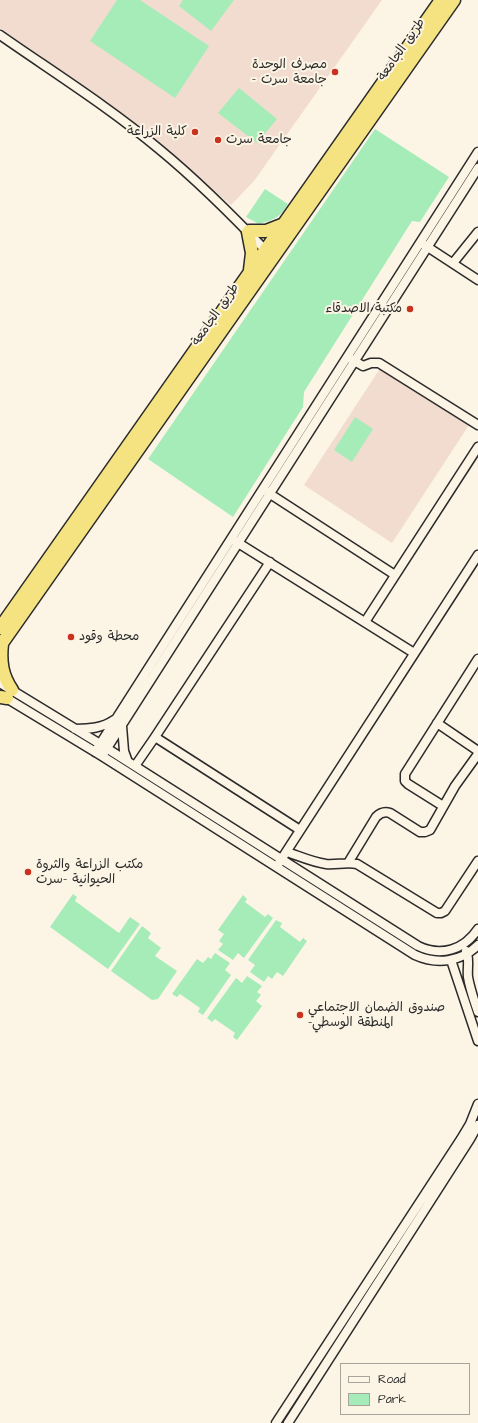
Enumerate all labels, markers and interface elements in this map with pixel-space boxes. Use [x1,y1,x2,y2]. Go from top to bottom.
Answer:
street label: طريق الجامعة [375,16,429,84]
place label: مصرف الوحدة - جامعة سرت [252,57,327,88]
marker: مصرف الوحدة - جامعة سرت [330,67,340,77]
place label: كلية الزراعة [127,124,187,140]
marker: كلية الزراعة [190,127,200,137]
place label: جامعة سرت [226,132,292,148]
marker: جامعة سرت [213,135,223,145]
street label: طريق الجامعة [189,281,243,349]
place label: مكتبة الاصدقاء [325,301,402,317]
marker: مكتبة الاصدقاء [405,304,415,314]
place label: محطة وقود [79,629,139,645]
marker: محطة وقود [66,632,76,642]
place label: مكتب الزراعة والثروة الحيوانية -سرت [36,857,143,888]
marker: مكتب الزراعة والثروة الحيوانية -سرت [23,867,33,877]
place label: صندوق الضمان الاجتماعي -المنطقة الوسطي [308,1000,445,1031]
marker: صندوق الضمان الاجتماعي -المنطقة الوسطي [295,1010,305,1020]
legend [340,1363,470,1415]
text: Road [378,1371,406,1388]
text: Park [378,1391,406,1408]

